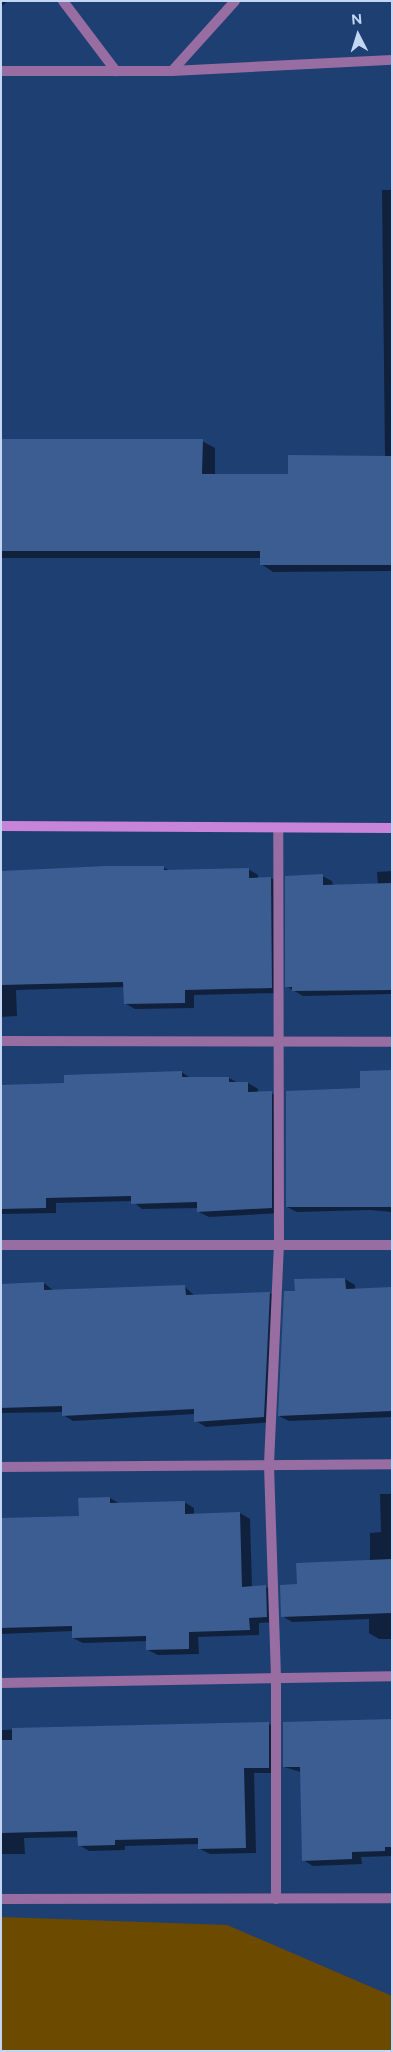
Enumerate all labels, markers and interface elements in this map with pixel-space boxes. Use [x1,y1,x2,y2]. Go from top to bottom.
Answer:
north arrow [333,10,383,60]
text: N [351,11,363,28]

